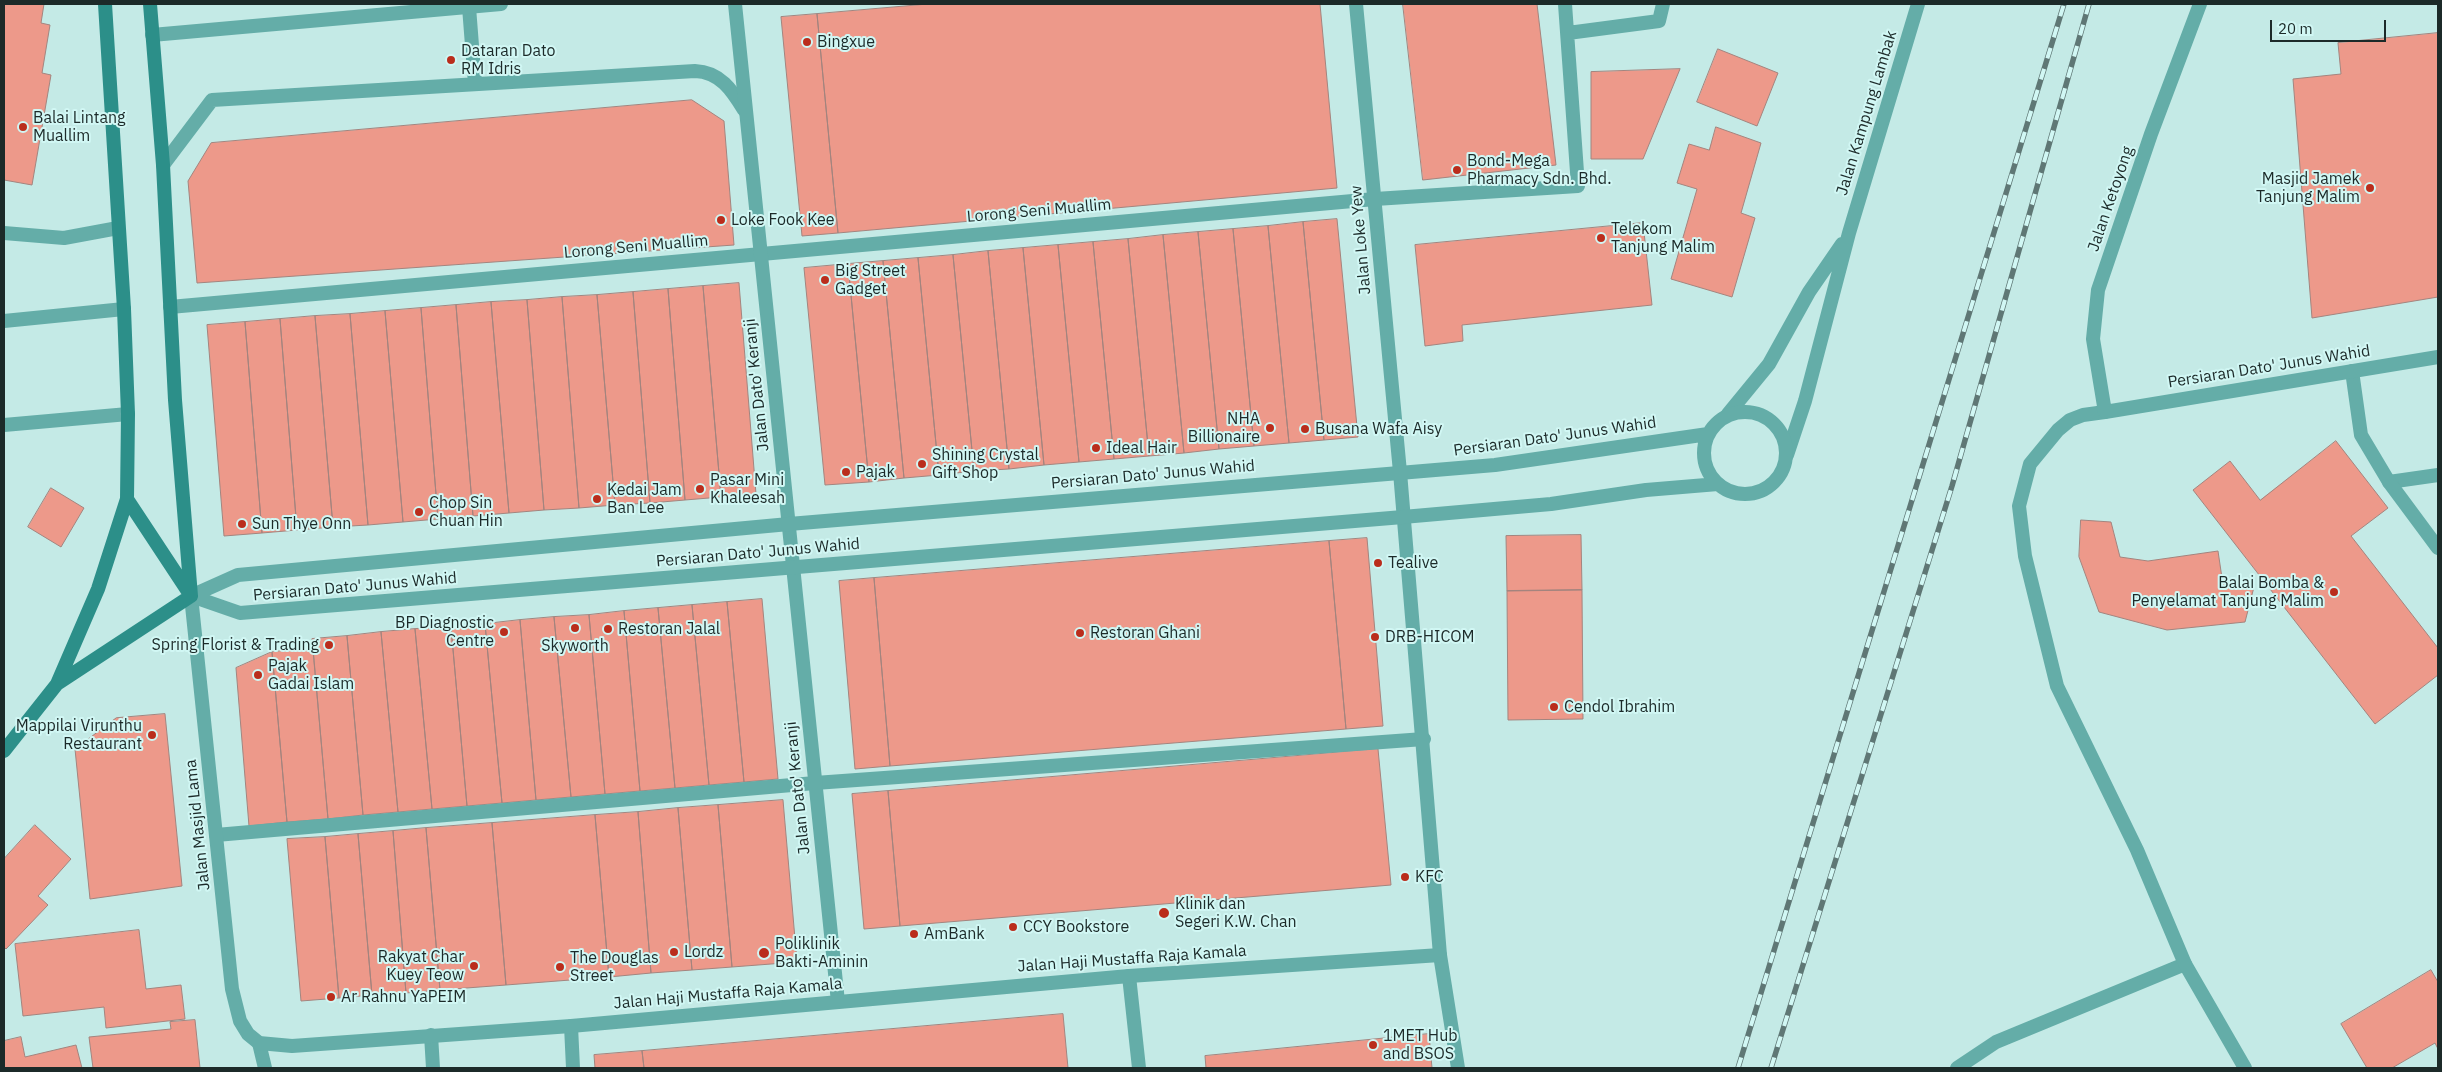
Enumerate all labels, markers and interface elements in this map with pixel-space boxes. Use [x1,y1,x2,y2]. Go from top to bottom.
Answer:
scale bar [2272,10,2388,42]
text: 20 m [2278,19,2313,38]
street label: Jalan Kampung Lambak [1833,28,1901,198]
place label: Bingxue [817,32,875,52]
marker: Bingxue [801,36,813,48]
place label: Dataran Dato RM Idris [461,41,555,79]
marker: Dataran Dato RM Idris [445,54,457,66]
place label: Balai Lintang Muallim [33,108,125,146]
marker: Balai Lintang Muallim [17,121,29,133]
street label: Jalan Ketoyong [2084,144,2138,254]
place label: Bond-Mega Pharmacy Sdn. Bhd. [1467,151,1611,189]
marker: Bond-Mega Pharmacy Sdn. Bhd. [1451,164,1463,176]
place label: Masjid Jamek Tanjung Malim [2256,169,2360,207]
marker: Masjid Jamek Tanjung Malim [2364,182,2376,194]
street label: Jalan Loke Yew [1347,185,1375,295]
street label: Lorong Seni Muallim [966,195,1112,227]
place label: Loke Fook Kee [731,210,835,230]
marker: Loke Fook Kee [715,214,727,226]
place label: Telekom Tanjung Malim [1611,219,1715,257]
street label: Lorong Seni Muallim [563,231,709,263]
marker: Telekom Tanjung Malim [1595,232,1607,244]
place label: Big Street Gadget [835,261,906,299]
marker: Big Street Gadget [819,274,831,286]
street label: Jalan Dato' Keranji [740,318,774,452]
street label: Persiaran Dato' Junus Wahid [2166,342,2372,392]
place label: NHA Billionaire [1188,409,1260,447]
street label: Persiaran Dato' Junus Wahid [1452,413,1658,461]
place label: Busana Wafa Aisy [1315,419,1442,439]
marker: NHA Billionaire [1264,422,1276,434]
marker: Busana Wafa Aisy [1299,423,1311,435]
place label: Ideal Hair [1106,438,1177,458]
marker: Ideal Hair [1090,442,1102,454]
place label: Shining Crystal Gift Shop [932,445,1039,483]
street label: Persiaran Dato' Junus Wahid [1050,457,1256,493]
marker: Shining Crystal Gift Shop [916,458,928,470]
place label: Pajak [856,462,895,482]
marker: Pajak [840,466,852,478]
place label: Pasar Mini Khaleesah [710,470,785,508]
place label: Kedai Jam Ban Lee [607,480,682,518]
marker: Pasar Mini Khaleesah [694,483,706,495]
place label: Chop Sin Chuan Hin [429,493,503,531]
marker: Kedai Jam Ban Lee [591,493,603,505]
marker: Chop Sin Chuan Hin [413,506,425,518]
place label: Sun Thye Onn [252,514,351,534]
marker: Sun Thye Onn [236,518,248,530]
street label: Persiaran Dato' Junus Wahid [655,535,861,571]
place label: Tealive [1388,553,1438,573]
marker: Tealive [1372,557,1384,569]
street label: Persiaran Dato' Junus Wahid [252,569,458,605]
place label: Balai Bomba & Penyelamat Tanjung Malim [2131,573,2324,611]
marker: Balai Bomba & Penyelamat Tanjung Malim [2328,586,2340,598]
place label: BP Diagnostic Centre [395,613,494,651]
place label: Restoran Jalal [618,619,720,639]
marker: Skyworth [569,622,581,634]
marker: Restoran Jalal [602,623,614,635]
place label: Restoran Ghani [1090,623,1200,643]
marker: BP Diagnostic Centre [498,626,510,638]
marker: Restoran Ghani [1074,627,1086,639]
place label: DRB-HICOM [1385,627,1475,647]
marker: DRB-HICOM [1369,631,1381,643]
place label: Spring Florist & Trading [152,635,319,655]
place label: Skyworth [541,636,609,656]
marker: Spring Florist & Trading [323,639,335,651]
place label: Pajak Gadai Islam [268,656,354,694]
marker: Pajak Gadai Islam [252,669,264,681]
place label: Cendol Ibrahim [1564,697,1675,717]
marker: Cendol Ibrahim [1548,701,1560,713]
place label: Mappilai Virunthu Restaurant [16,716,142,754]
street label: Jalan Dato' Keranji [781,721,815,855]
marker: Mappilai Virunthu Restaurant [146,729,158,741]
street label: Jalan Masjid Lama [182,758,214,892]
place label: KFC [1415,867,1444,887]
marker: KFC [1399,871,1411,883]
place label: Klinik dan Segeri K.W. Chan [1175,894,1297,932]
marker: Klinik dan Segeri K.W. Chan [1157,906,1171,920]
place label: CCY Bookstore [1023,917,1129,937]
marker: CCY Bookstore [1007,921,1019,933]
place label: AmBank [924,924,985,944]
marker: AmBank [908,928,920,940]
place label: Poliklinik Bakti-Aminin [775,934,868,972]
street label: Jalan Haji Mustaffa Raja Kamala [1017,941,1247,977]
place label: Lordz [684,942,723,962]
marker: Lordz [668,946,680,958]
marker: Poliklinik Bakti-Aminin [757,946,771,960]
place label: Rakyat Char Kuey Teow [378,947,464,985]
place label: The Douglas Street [570,948,659,986]
marker: Rakyat Char Kuey Teow [468,960,480,972]
marker: The Douglas Street [554,961,566,973]
street label: Jalan Haji Mustaffa Raja Kamala [613,974,843,1014]
place label: Ar Rahnu YaPEIM [341,987,466,1007]
marker: Ar Rahnu YaPEIM [325,991,337,1003]
place label: 1MET Hub and BSOS [1383,1026,1458,1064]
marker: 1MET Hub and BSOS [1367,1039,1379,1051]

